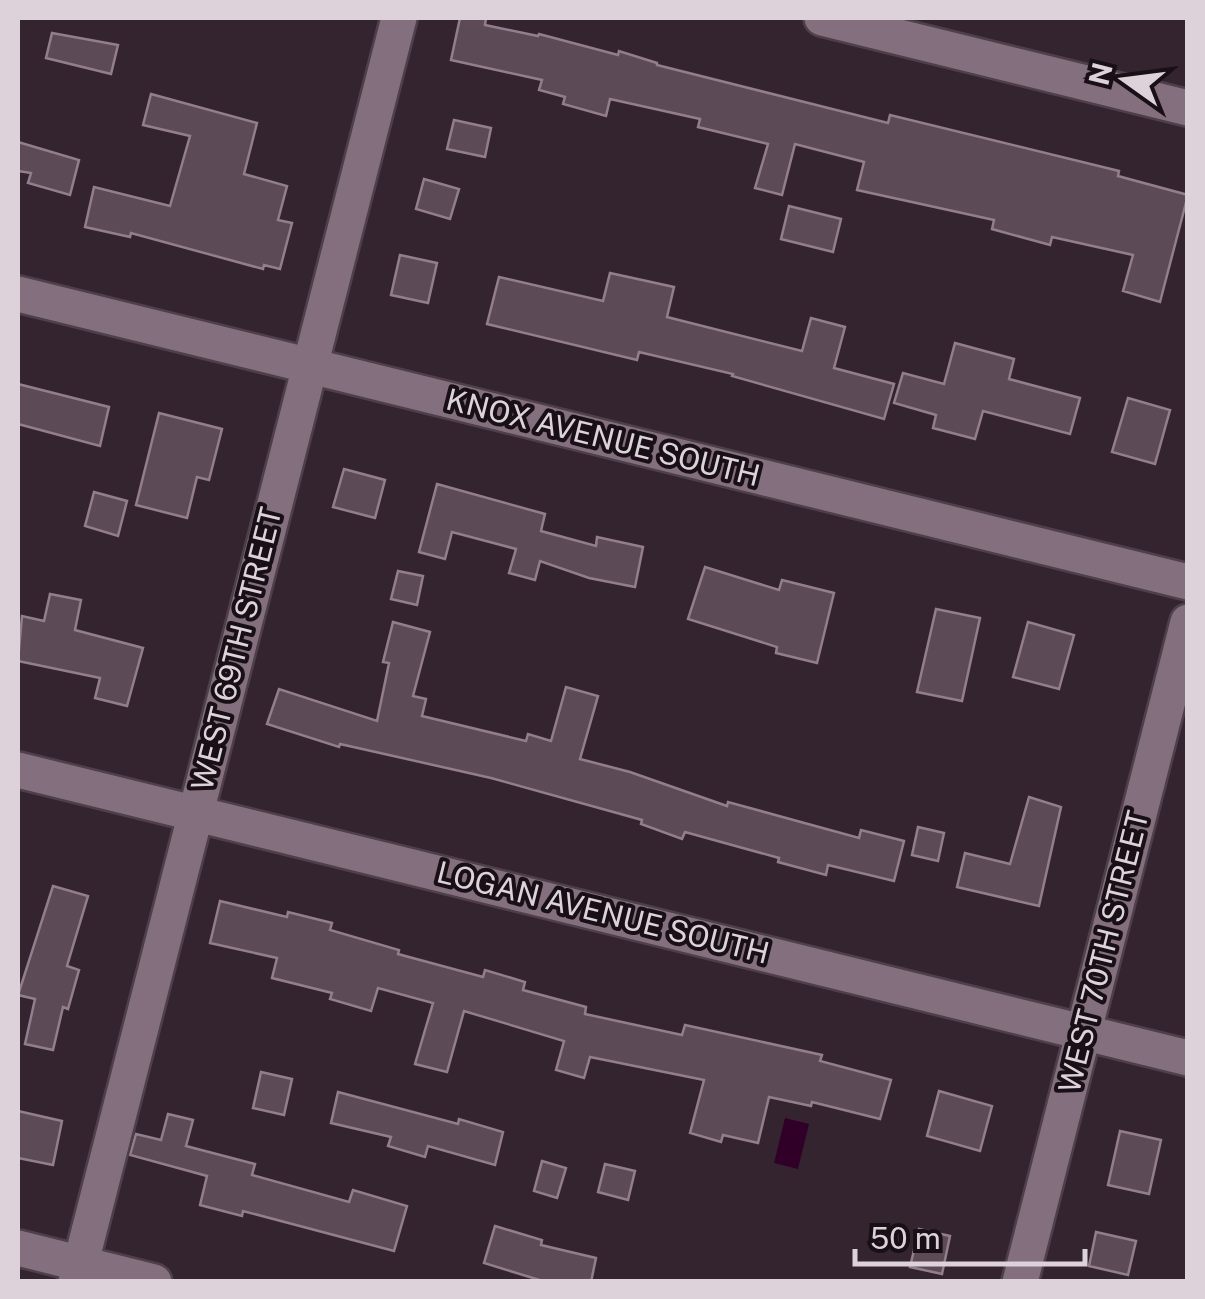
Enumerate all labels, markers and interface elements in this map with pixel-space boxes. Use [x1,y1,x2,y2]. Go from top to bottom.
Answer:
north arrow [1075,30,1175,130]
text: N [1082,59,1119,88]
street label: KNOX AVENUE SOUTH [443,381,764,493]
street label: WEST 69TH STREET [183,503,289,794]
street label: WEST 70TH STREET [1051,807,1156,1096]
street label: LOGAN AVENUE SOUTH [433,853,773,971]
scale bar [855,1204,1085,1266]
text: 50 m [870,1220,941,1256]

